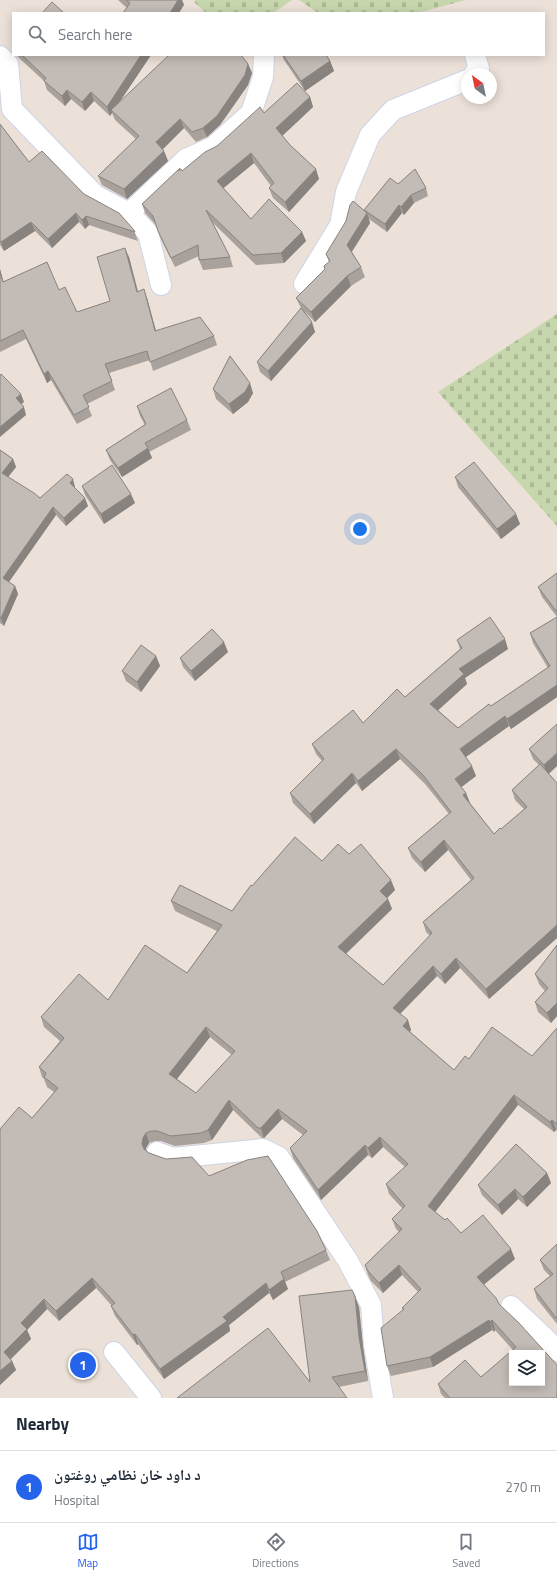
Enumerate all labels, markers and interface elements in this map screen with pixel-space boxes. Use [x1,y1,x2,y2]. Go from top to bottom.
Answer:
search box [12,12,545,56]
icon: search [26,23,48,45]
text: Search here [58,23,132,46]
north arrow [461,68,497,104]
your location [350,519,370,539]
pin: 1 [70,1350,96,1380]
map controls [509,1350,545,1386]
button: layers [509,1350,545,1386]
text: Nearby [16,1411,69,1437]
text: د داود خان نظامي روغتون [54,1463,201,1486]
text: 1 [25,1477,33,1497]
text: 270 m [505,1477,541,1497]
text: Hospital [54,1490,99,1510]
tab: Map [77,1531,99,1571]
tab: Directions [252,1531,299,1571]
tab: Saved [452,1531,480,1571]

